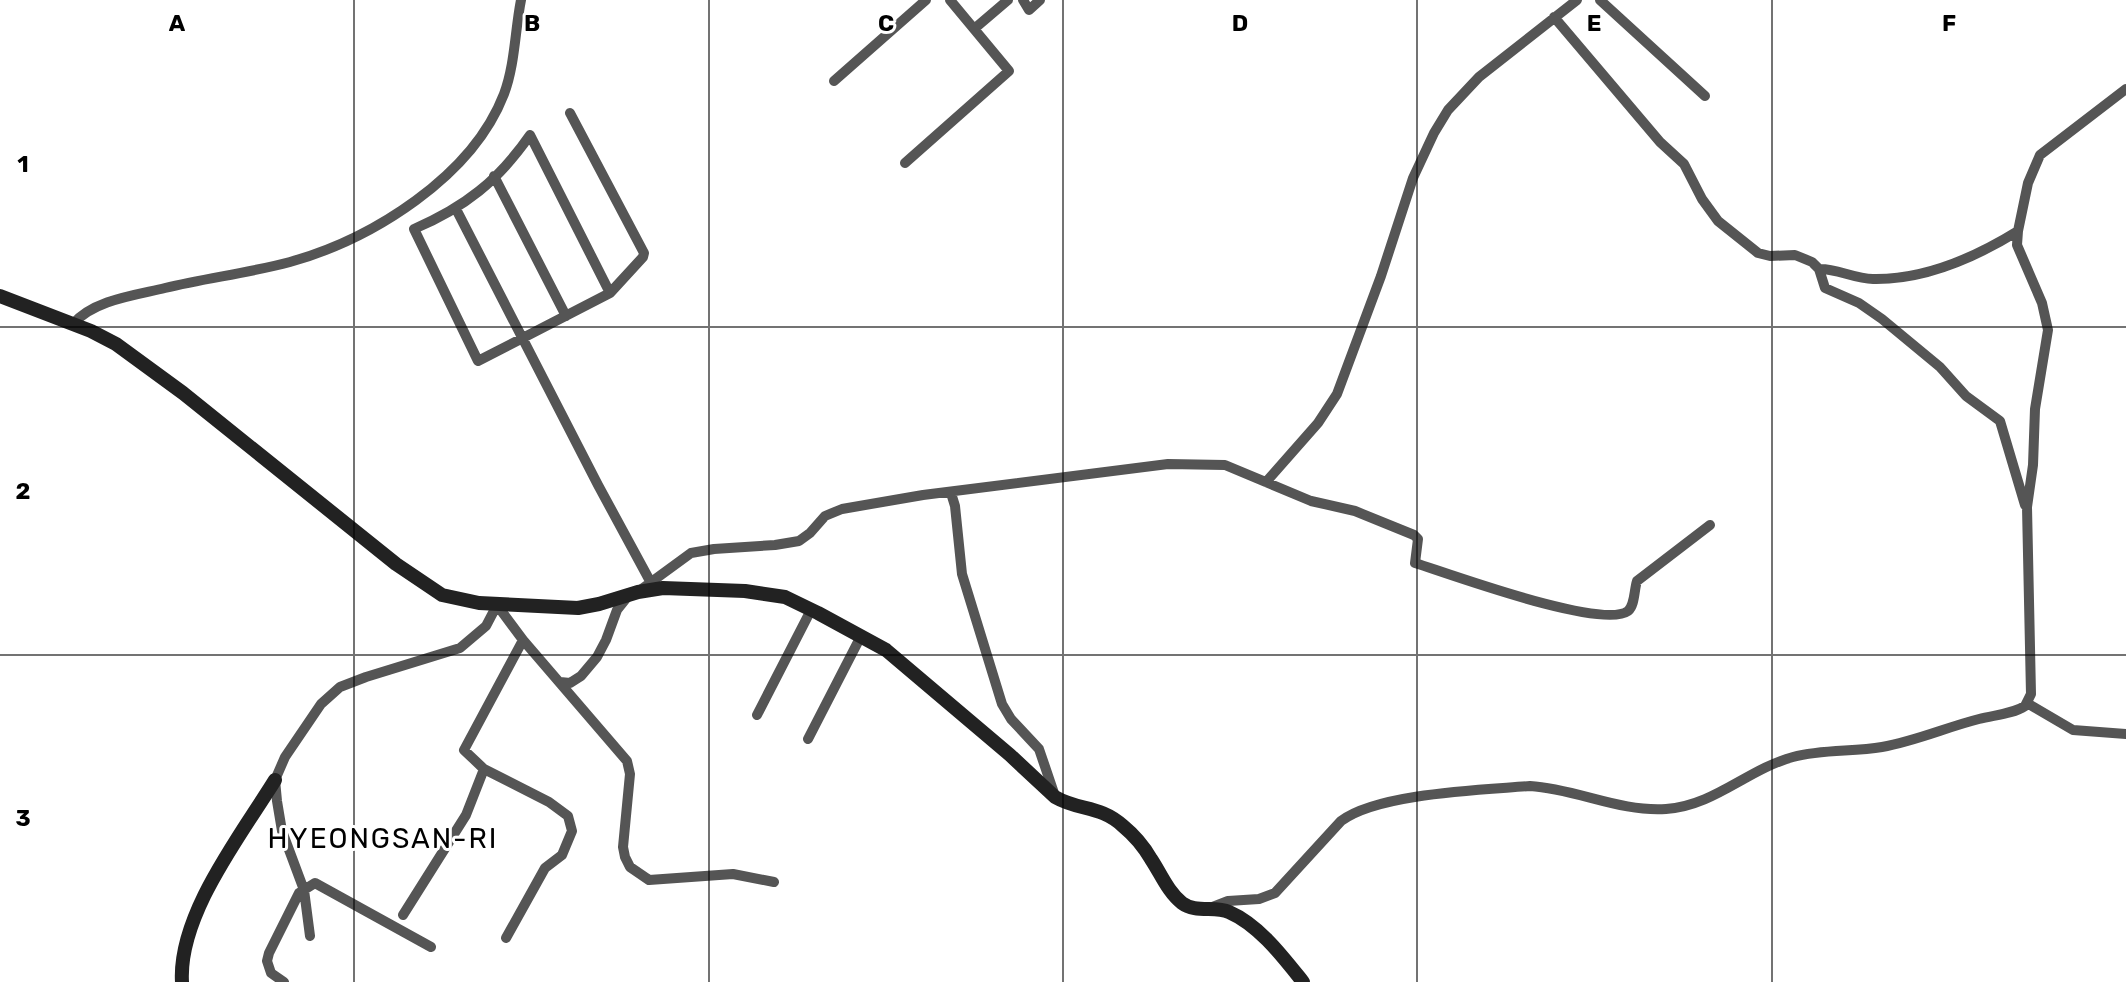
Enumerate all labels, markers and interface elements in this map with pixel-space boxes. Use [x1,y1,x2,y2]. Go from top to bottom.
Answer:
text: A [169,9,186,37]
text: B [524,9,540,37]
text: C [878,9,894,37]
text: D [1232,9,1248,37]
text: E [1587,9,1601,37]
text: F [1942,9,1956,37]
text: 1 [17,150,29,178]
text: 2 [16,477,30,505]
text: 3 [15,804,31,832]
district label: HYEONGSAN-RI [268,822,498,855]

